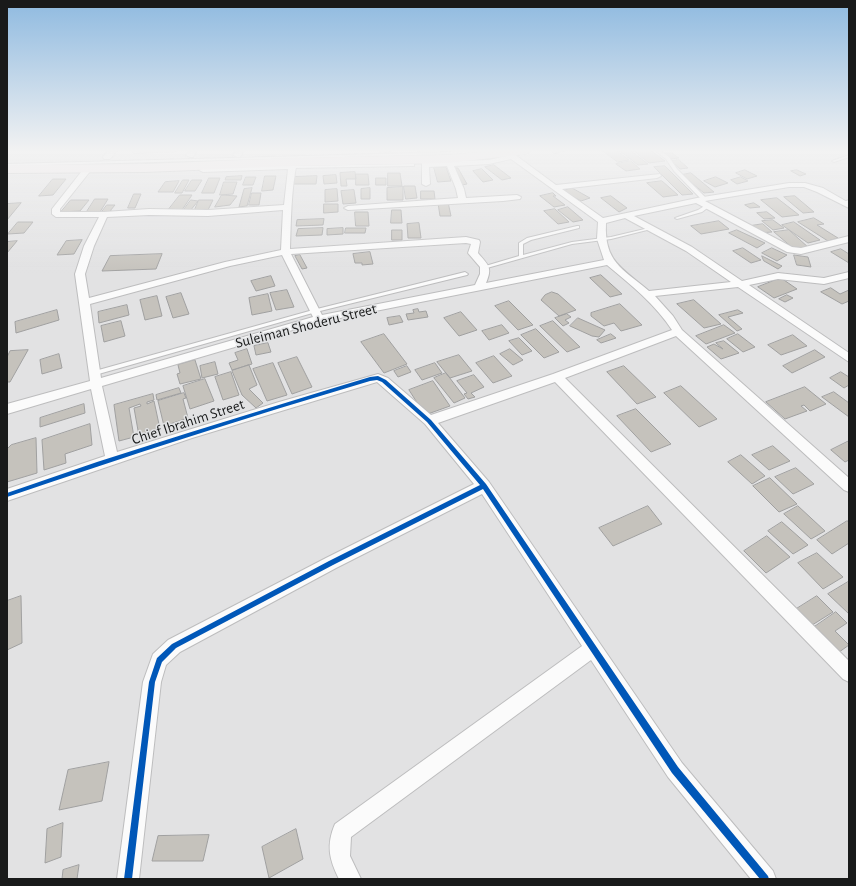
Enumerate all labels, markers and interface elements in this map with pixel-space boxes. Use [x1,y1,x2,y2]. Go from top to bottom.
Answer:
street label: Suleiman Shoderu Street [233,300,379,352]
street label: Chief Ibrahim Street [129,395,247,449]

